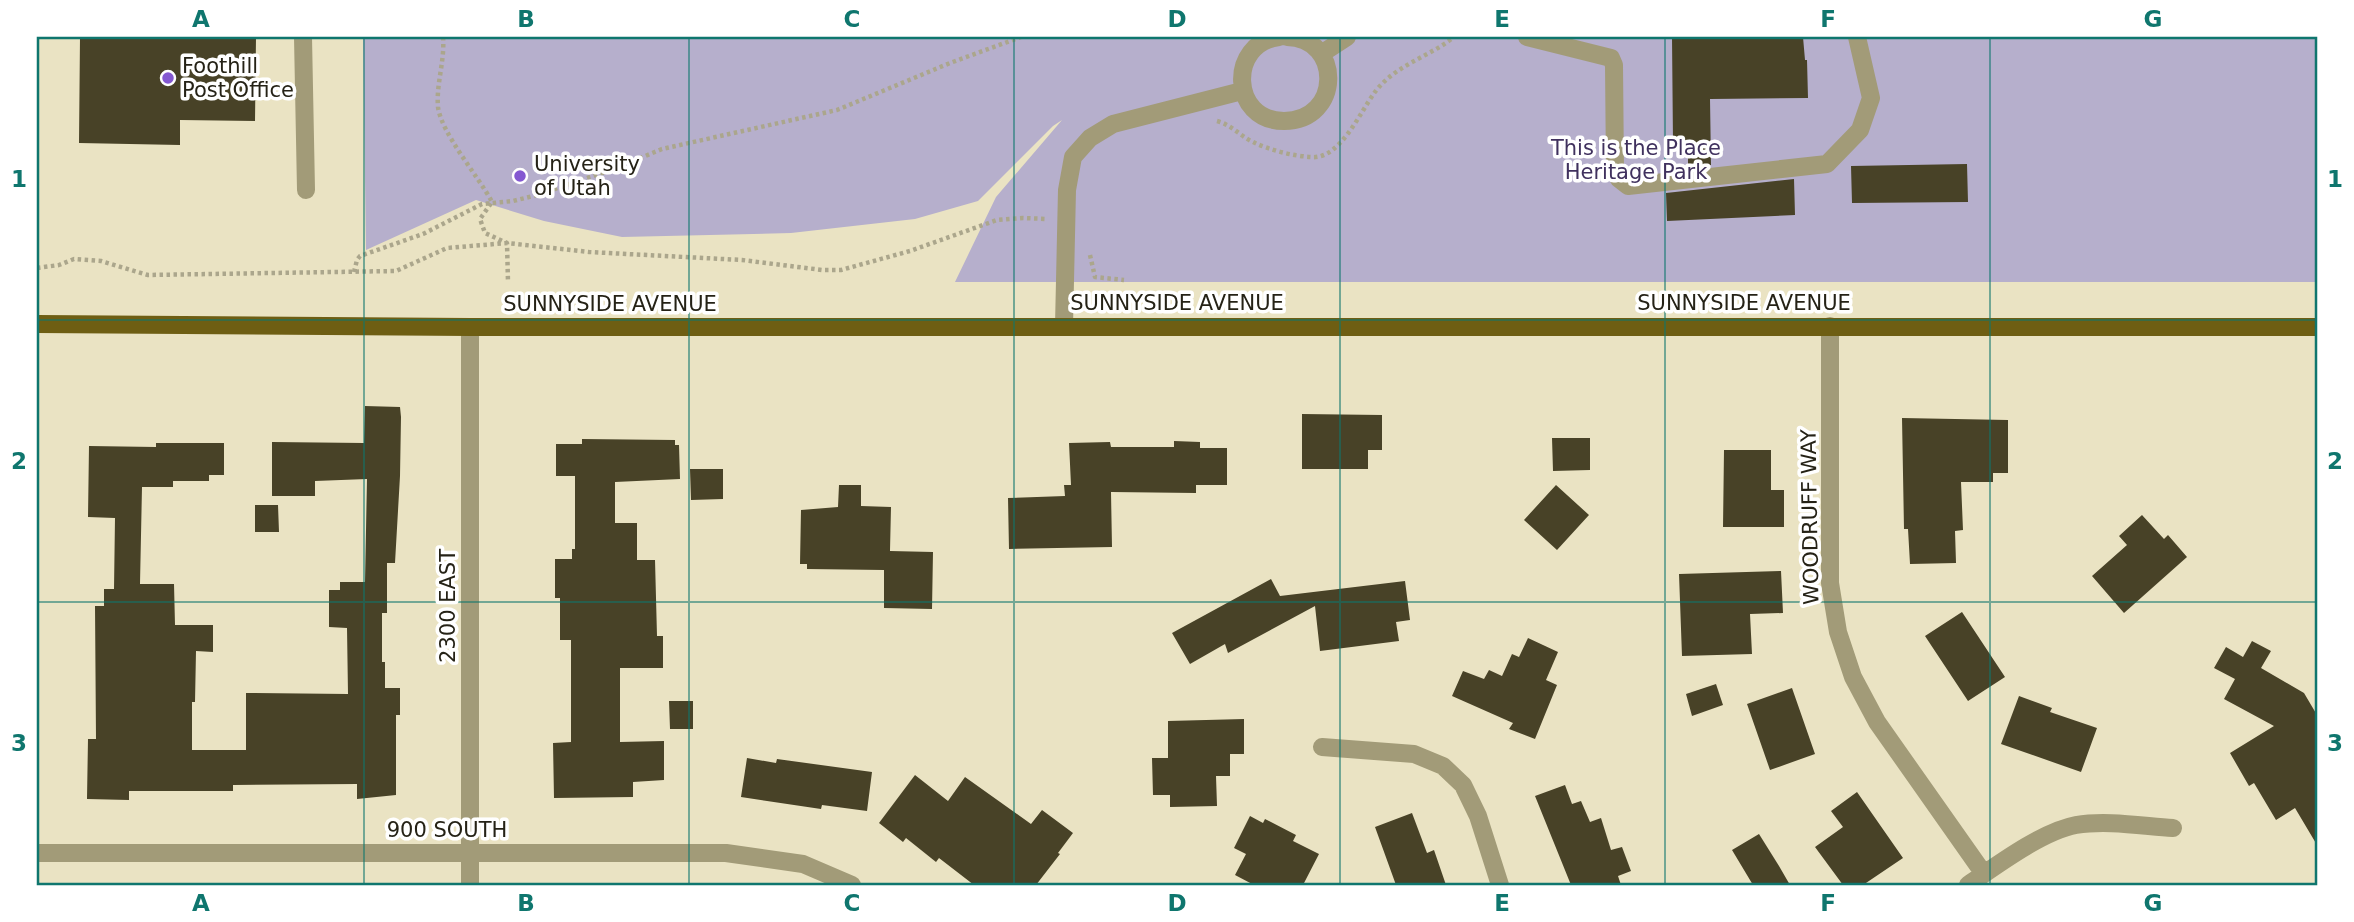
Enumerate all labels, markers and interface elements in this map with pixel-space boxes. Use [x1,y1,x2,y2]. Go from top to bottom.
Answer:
text: A [192,6,210,32]
text: B [517,6,535,32]
text: C [844,6,860,32]
text: D [1167,6,1187,32]
text: E [1494,6,1510,32]
text: F [1820,6,1836,32]
text: G [2144,6,2162,32]
place label: Foothill Post Office [182,54,294,102]
marker: Foothill Post Office [160,70,176,86]
park label: This is the Place Heritage Park [1550,136,1721,184]
place label: University of Utah [534,152,640,200]
text: 1 [11,166,27,192]
text: 1 [2327,166,2343,192]
marker: University of Utah [512,168,528,184]
street label: SUNNYSIDE AVENUE [1070,291,1284,315]
street label: SUNNYSIDE AVENUE [1637,291,1851,315]
street label: SUNNYSIDE AVENUE [503,292,717,316]
street label: WOODRUFF WAY [1796,429,1824,605]
text: 2 [11,448,27,474]
text: 2 [2327,448,2343,474]
street label: 2300 EAST [436,549,460,663]
text: 3 [11,730,27,756]
text: 3 [2327,730,2343,756]
street label: 900 SOUTH [387,818,507,842]
text: A [192,890,210,916]
text: B [517,890,535,916]
text: C [844,890,860,916]
text: D [1167,890,1187,916]
text: E [1494,890,1510,916]
text: F [1820,890,1836,916]
text: G [2144,890,2162,916]

